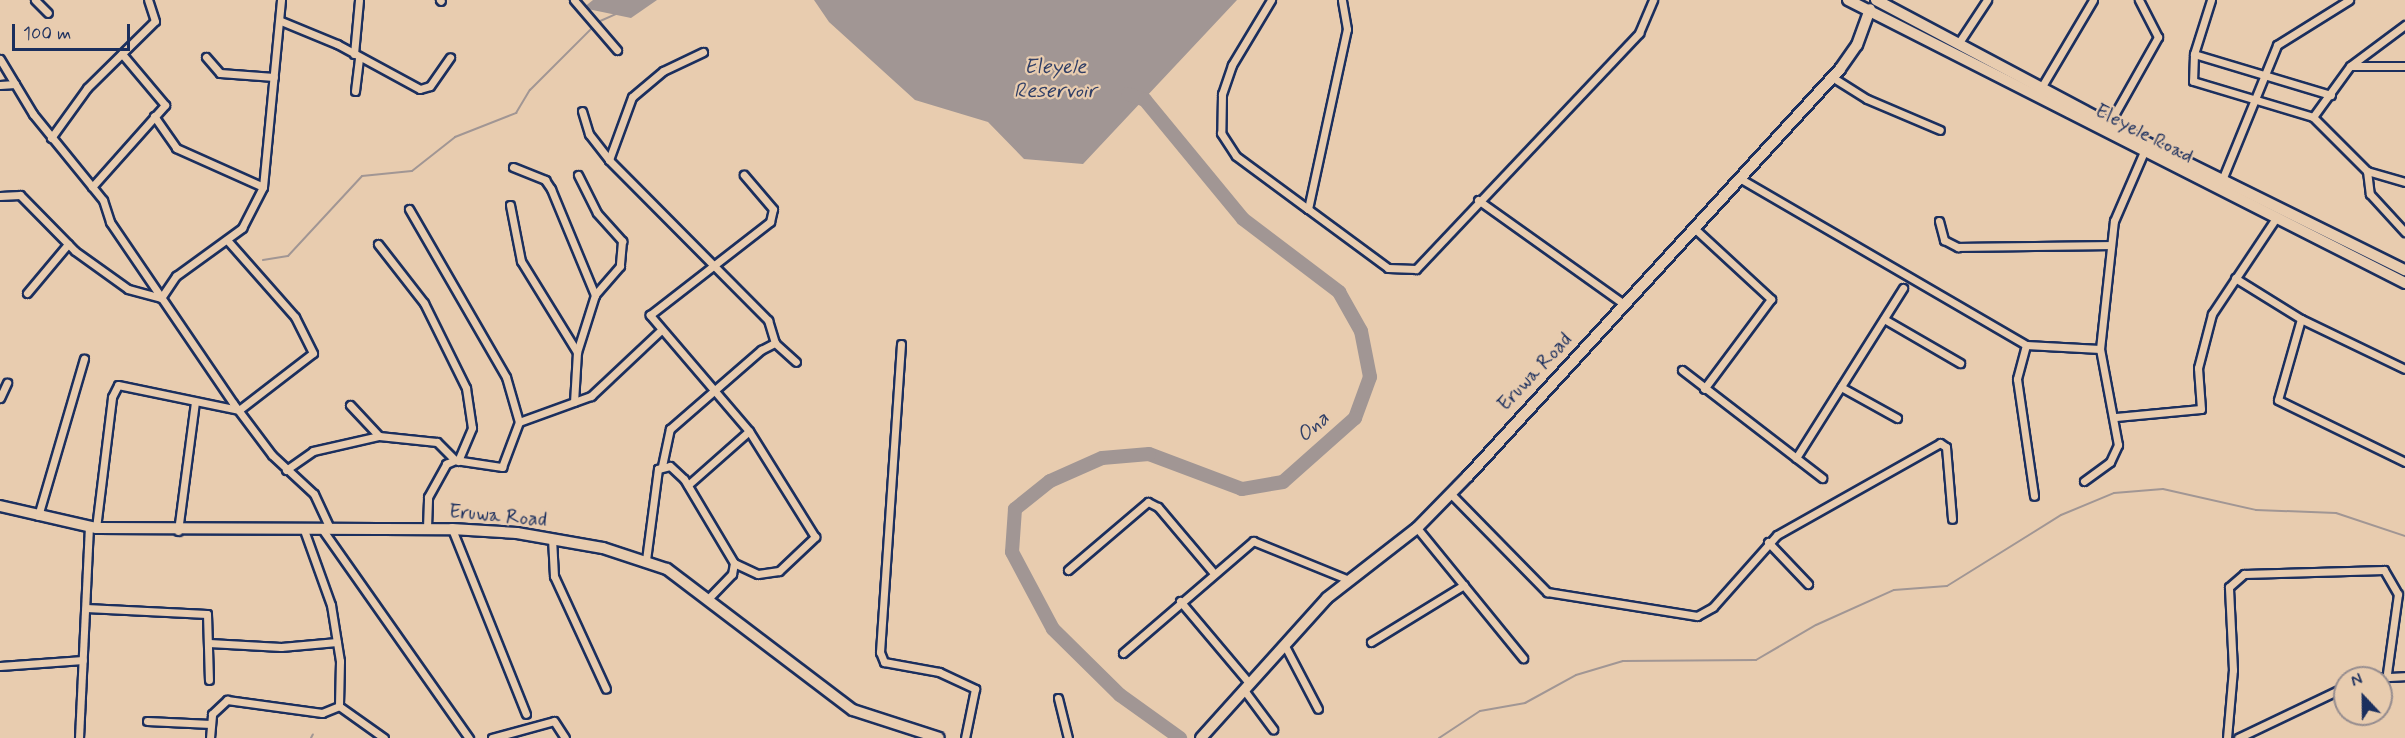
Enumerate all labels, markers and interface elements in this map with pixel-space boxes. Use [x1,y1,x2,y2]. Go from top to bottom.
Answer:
scale bar [15,12,134,50]
text: 100 m [23,22,71,46]
water label: Eleyele Reservoir [1014,54,1096,104]
street label: Eleyele Road [2092,99,2196,169]
street label: Eruwa Road [1493,328,1577,416]
water label: Ona [1292,406,1334,448]
street label: Eruwa Road [449,500,547,532]
north arrow [2333,666,2393,726]
text: N [2348,669,2366,692]

